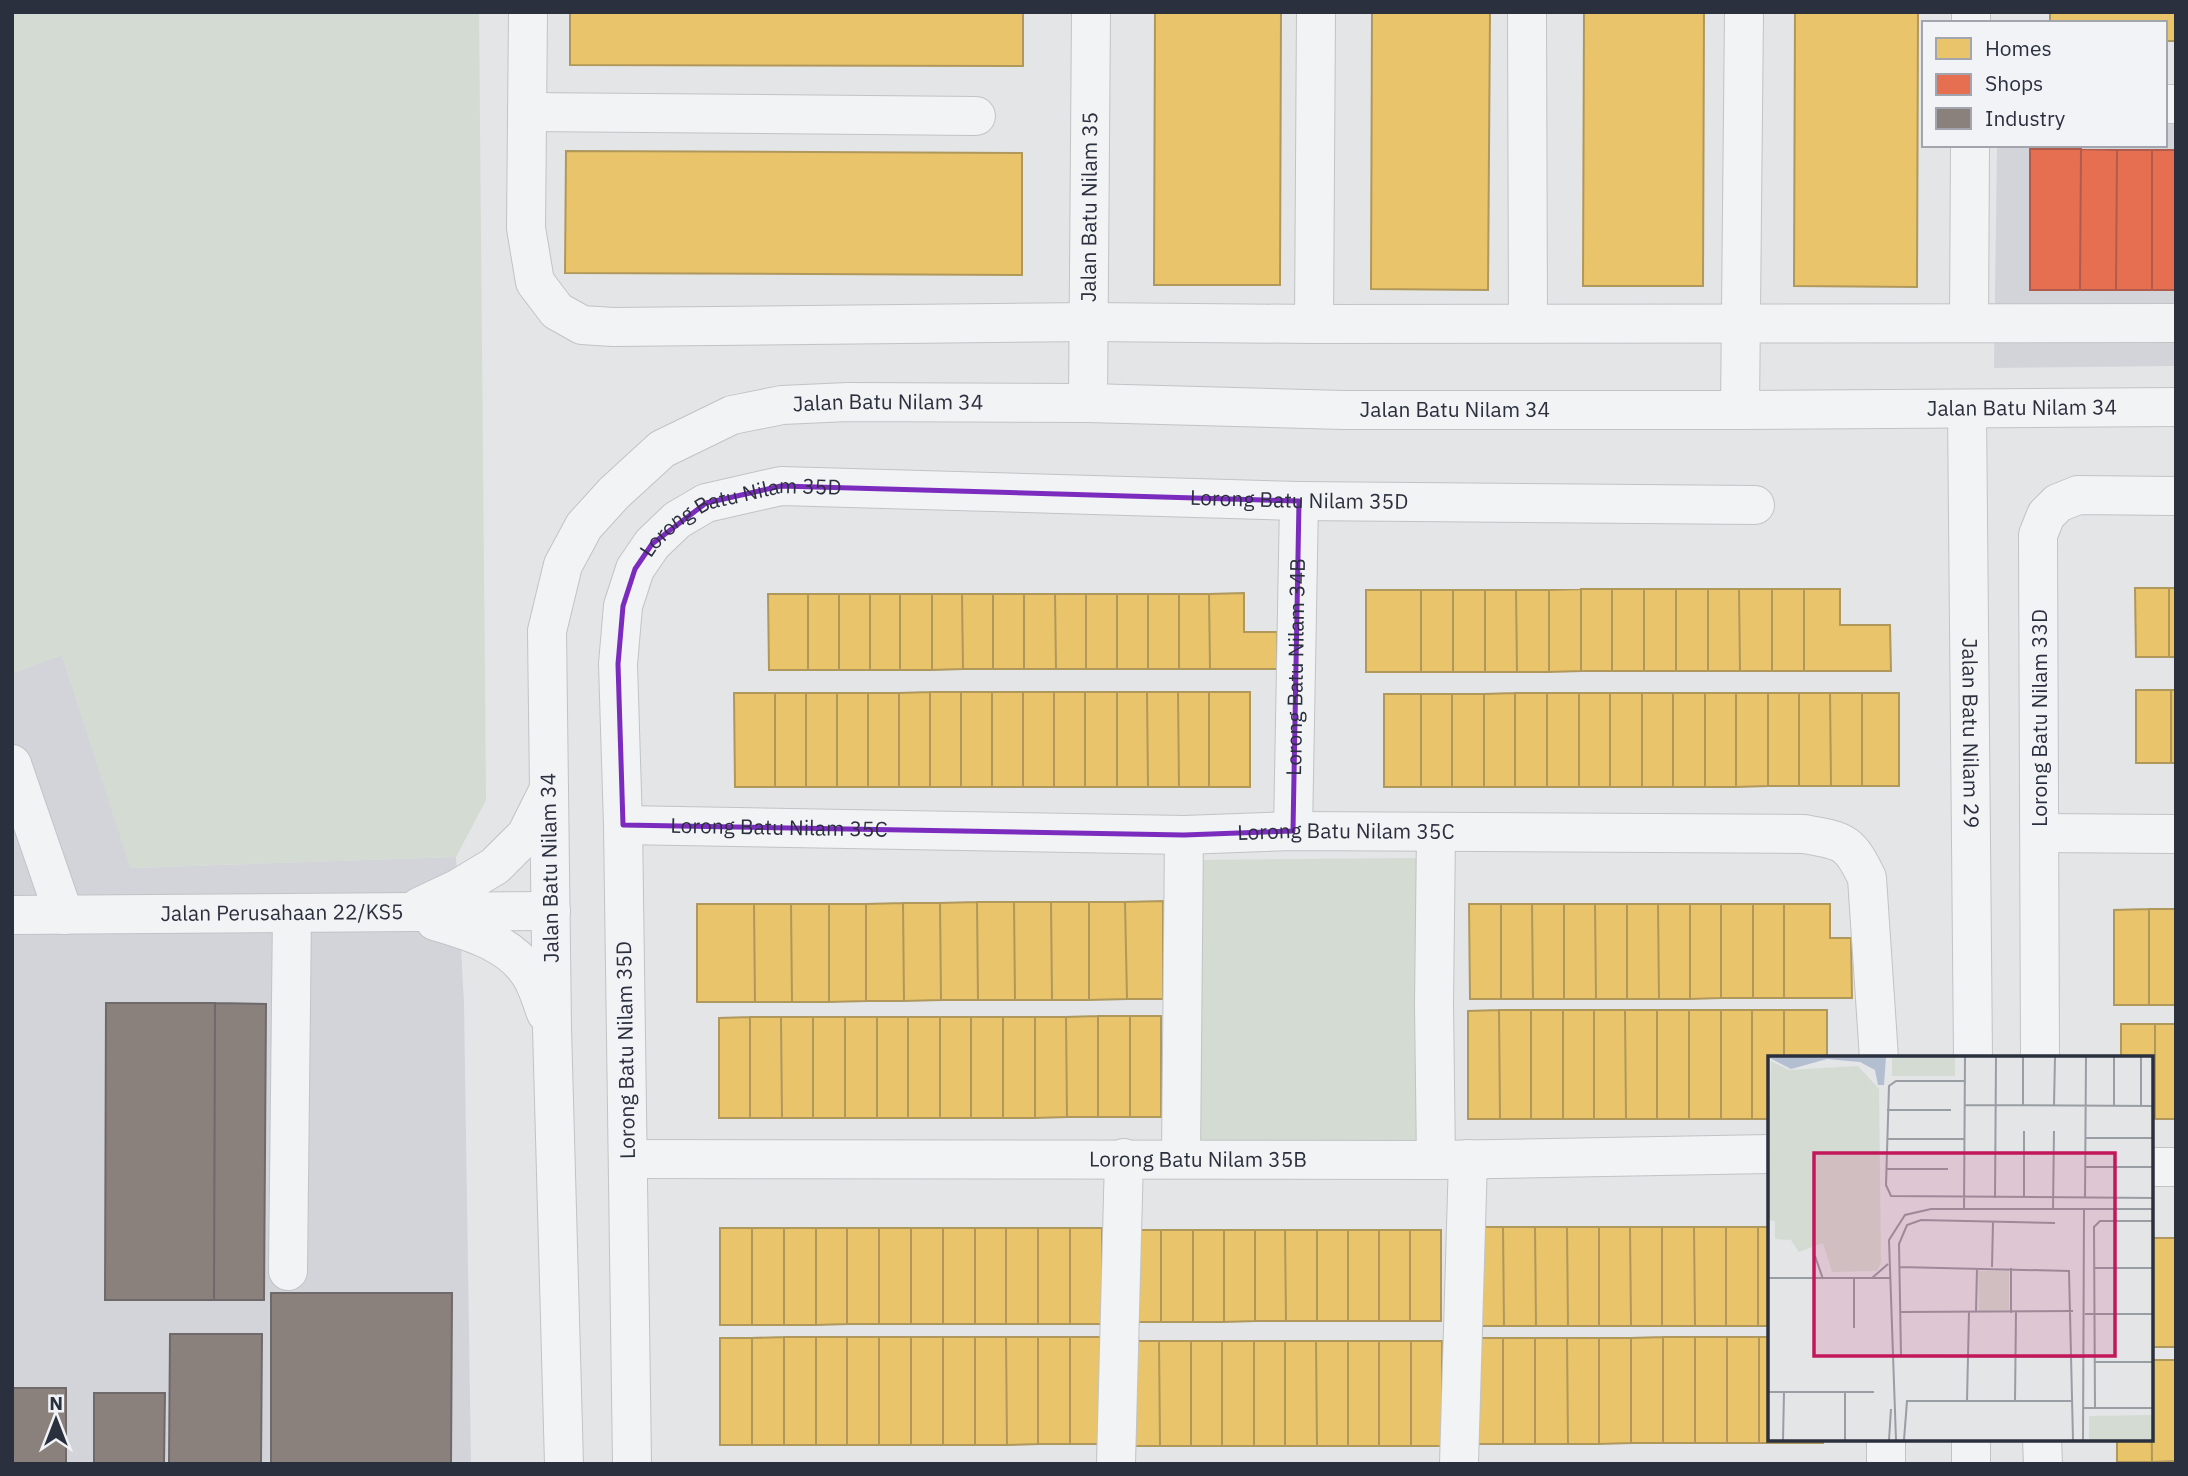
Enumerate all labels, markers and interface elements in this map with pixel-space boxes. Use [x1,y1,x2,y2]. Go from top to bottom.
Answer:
legend [1922,21,2167,147]
text: Homes [1985,34,2052,62]
text: Shops [1985,69,2043,97]
text: Industry [1985,104,2066,132]
street label: Jalan Batu Nilam 35 [1074,112,1103,302]
street label: Jalan Batu Nilam 34 [792,387,983,417]
street label: Jalan Batu Nilam 34 [1927,392,2117,422]
street label: Jalan Batu Nilam 34 [1360,395,1550,423]
street label: Lorong Batu Nilam 35D [632,471,842,562]
street label: Lorong Batu Nilam 35D [1190,483,1408,515]
street label: Lorong Batu Nilam 34B [1279,558,1311,776]
street label: Lorong Batu Nilam 33D [2025,609,2053,827]
street label: Jalan Batu Nilam 29 [1956,638,1986,828]
street label: Jalan Batu Nilam 34 [533,773,565,963]
street label: Lorong Batu Nilam 35C [670,811,888,843]
street label: Lorong Batu Nilam 35C [1237,816,1455,846]
street label: Jalan Perusahaan 22/KS5 [160,897,404,927]
street label: Lorong Batu Nilam 35D [609,941,641,1159]
inset map [1768,1056,2153,1441]
street label: Lorong Batu Nilam 35B [1089,1145,1307,1173]
north arrow [21,1385,91,1455]
text: N [49,1391,63,1415]

